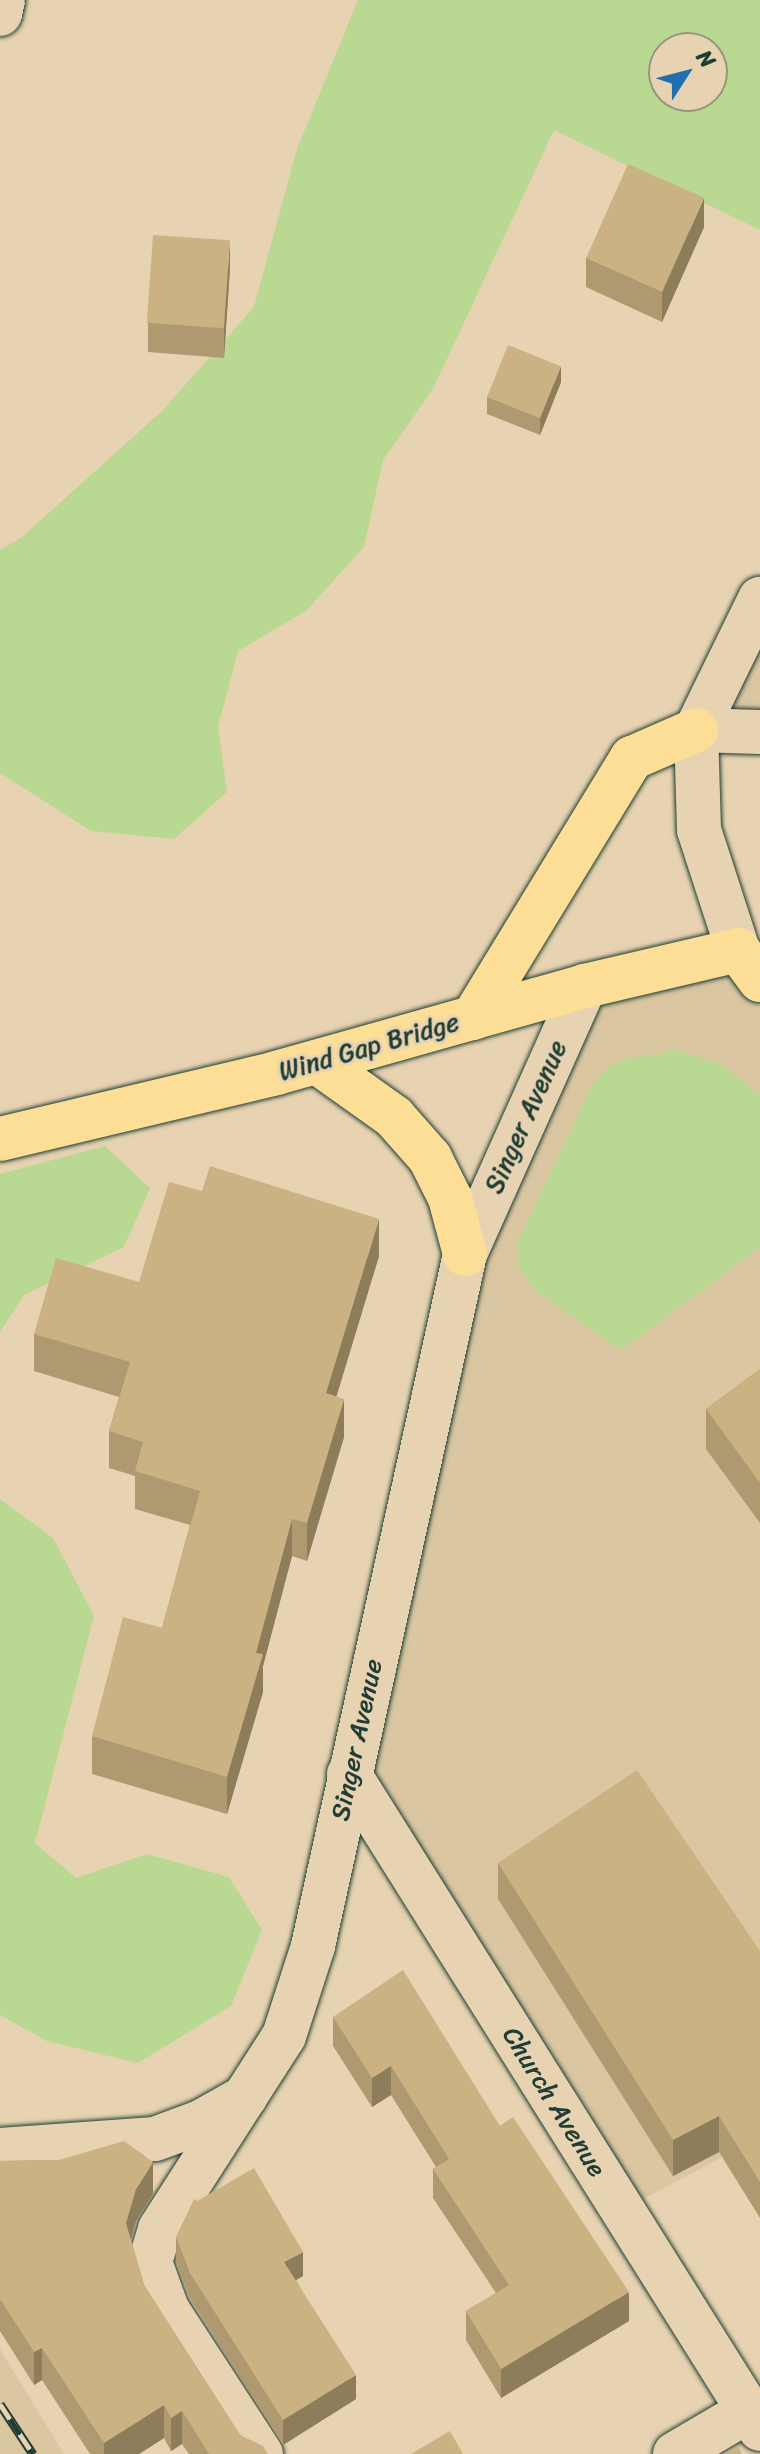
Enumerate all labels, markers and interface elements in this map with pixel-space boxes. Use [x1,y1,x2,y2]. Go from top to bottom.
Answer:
north arrow [648,32,728,112]
text: N [686,41,726,76]
street label: Wind Gap Bridge [275,1006,463,1088]
street label: Singer Avenue [478,1036,574,1198]
street label: Singer Avenue [325,1656,389,1824]
street label: Church Avenue [496,2021,612,2183]

